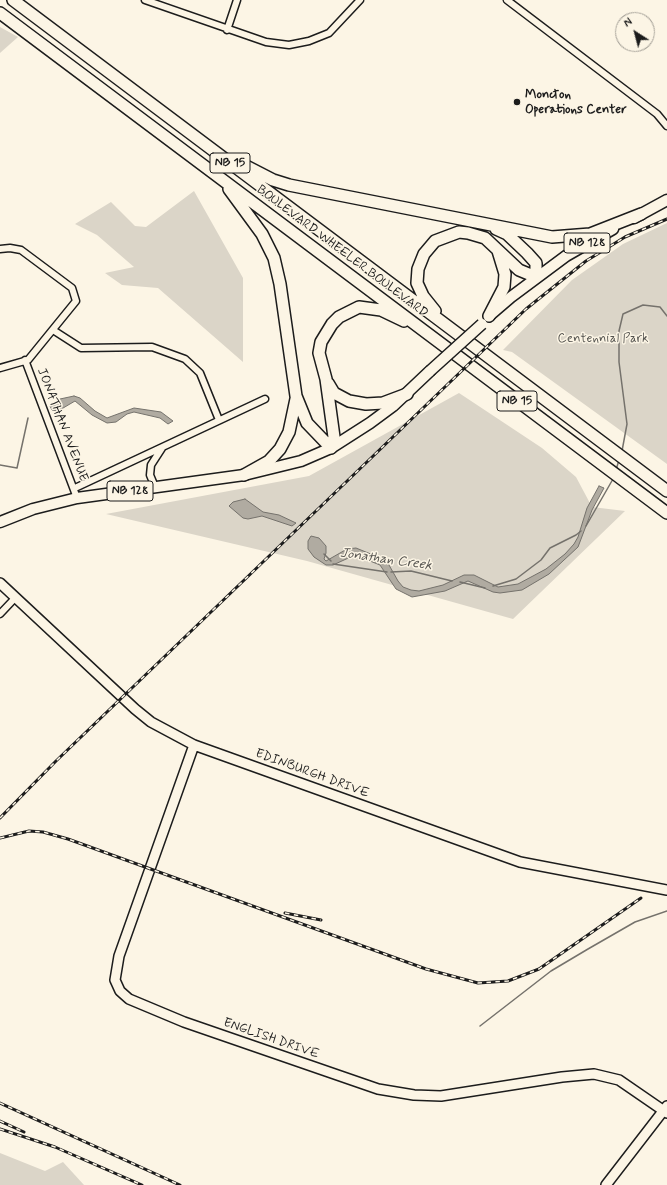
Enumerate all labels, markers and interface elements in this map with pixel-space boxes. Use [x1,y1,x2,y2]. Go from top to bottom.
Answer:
north arrow [615,12,655,52]
text: N [621,15,636,31]
place label: Moncton Operations Center [525,87,627,118]
marker: Moncton Operations Center [512,97,522,107]
road number: NB 15 [210,153,250,173]
street label: BOULEVARD WHEELER BOULEVARD [253,182,431,322]
road number: NB 128 [564,233,610,253]
park label: Centennial Park [558,331,648,347]
street label: JONATHAN AVENUE [33,366,91,484]
road number: NB 15 [497,391,537,411]
road number: NB 128 [107,481,153,501]
water label: Jonathan Creek [339,545,433,575]
street label: EDINBURGH DRIVE [253,746,371,802]
street label: ENGLISH DRIVE [221,1015,321,1063]

